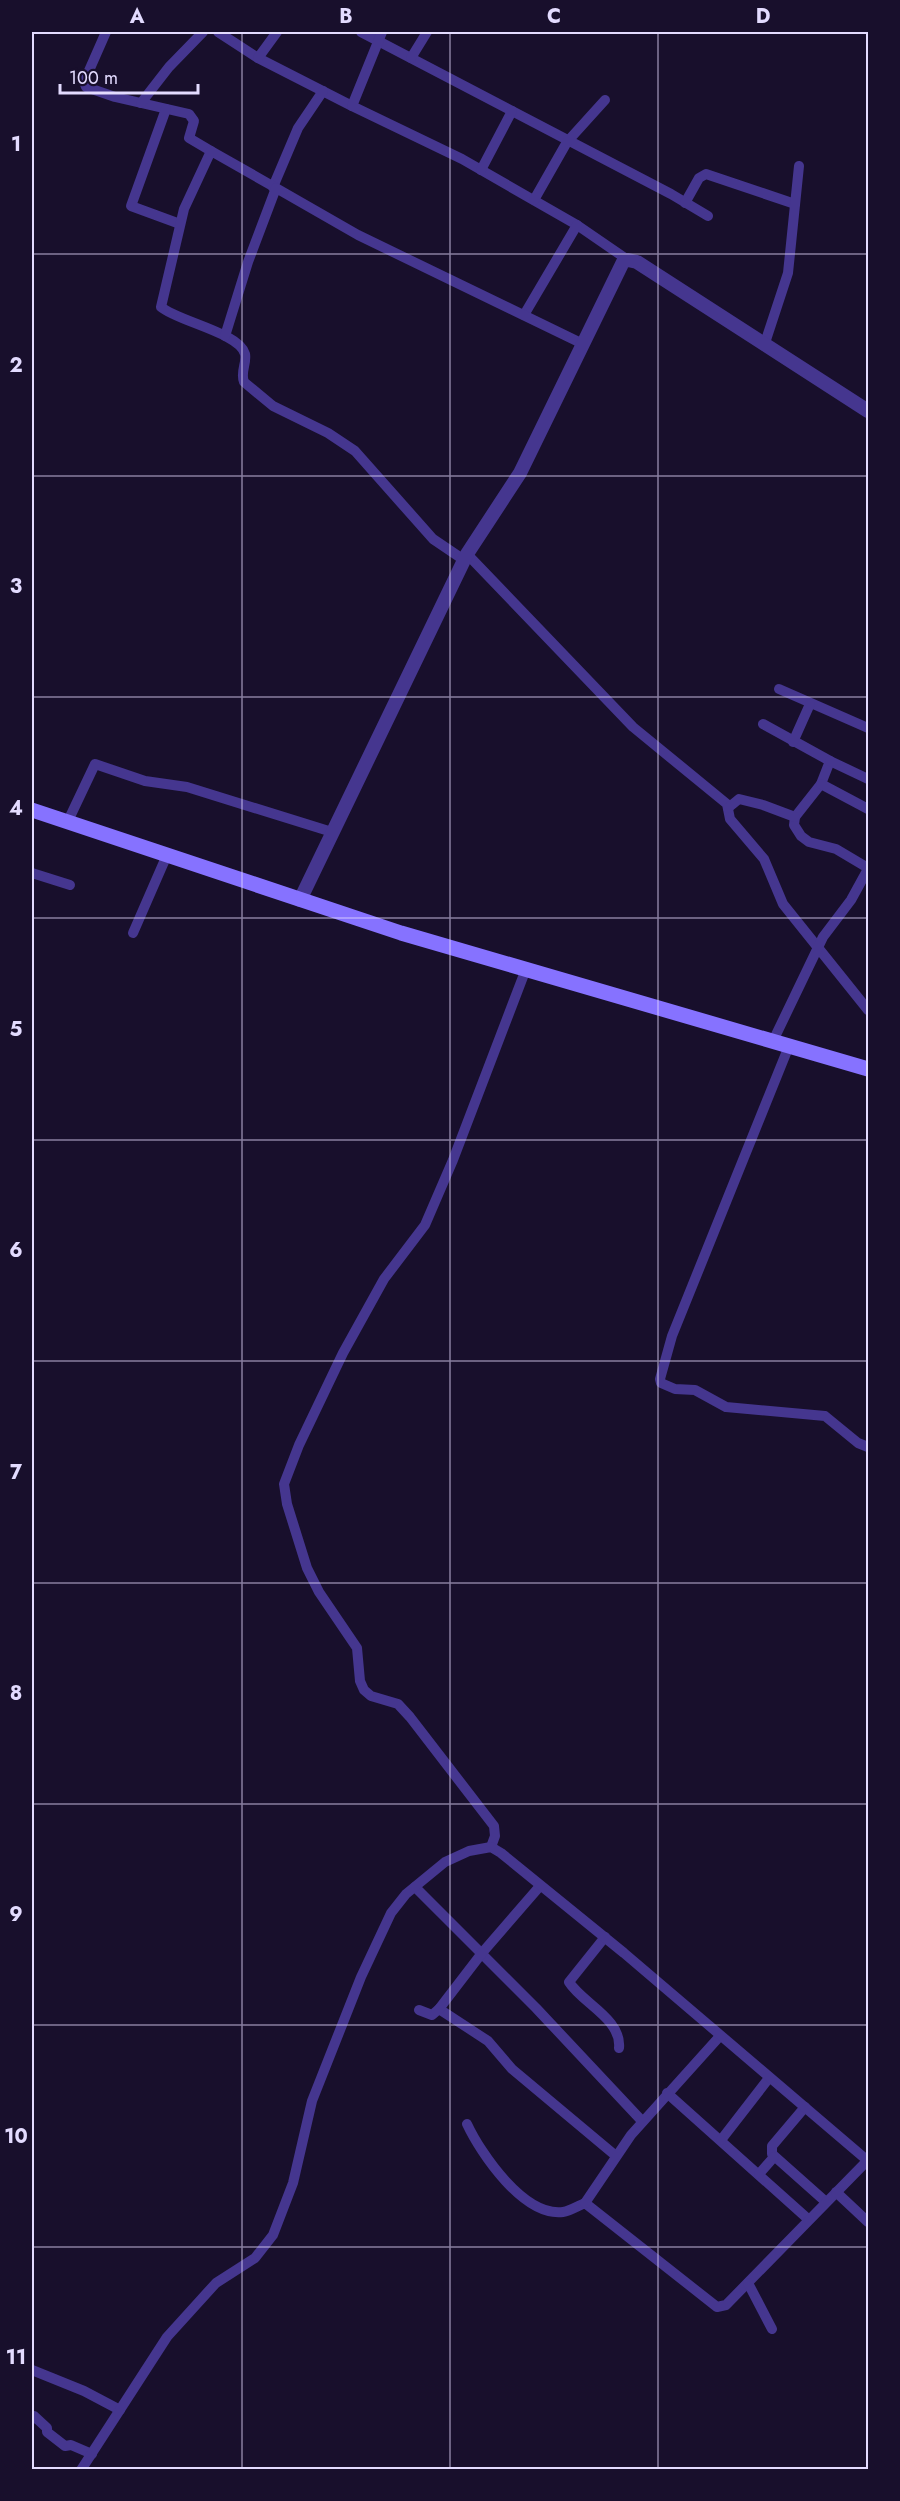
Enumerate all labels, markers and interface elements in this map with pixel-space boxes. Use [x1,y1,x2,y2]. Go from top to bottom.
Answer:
text: A [129,2,145,31]
text: B [339,2,353,31]
text: C [547,2,561,31]
text: D [756,2,770,31]
scale bar [60,57,198,95]
text: 100 m [69,65,118,91]
text: 1 [11,130,21,159]
text: 2 [9,351,23,380]
text: 3 [10,572,22,601]
text: 4 [9,794,23,823]
text: 5 [10,1015,23,1044]
text: 6 [9,1236,23,1265]
text: 7 [10,1458,23,1487]
text: 8 [10,1679,22,1708]
text: 9 [9,1900,23,1929]
text: 10 [4,2122,28,2151]
text: 11 [6,2343,26,2372]

